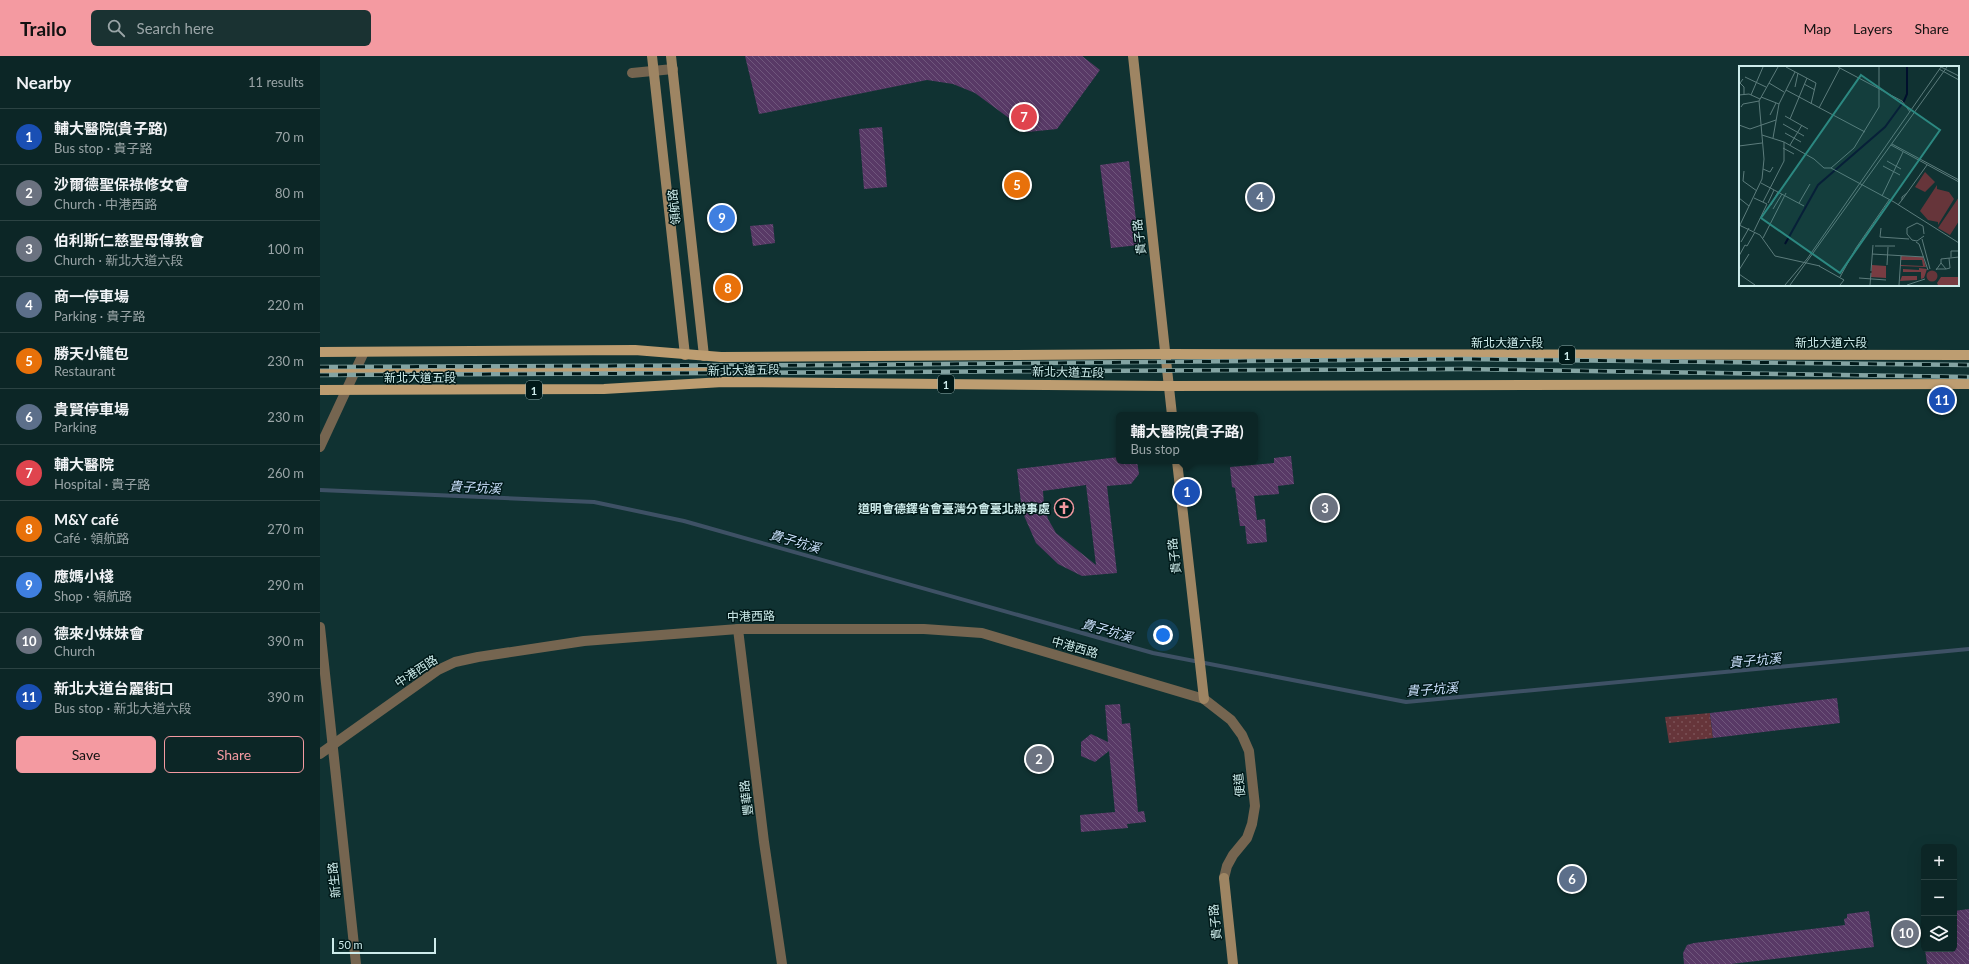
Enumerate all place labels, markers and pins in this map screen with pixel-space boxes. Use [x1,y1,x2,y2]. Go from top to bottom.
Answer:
pin: 7 [1011,102,1037,132]
pin: 5 [1004,170,1030,200]
pin: 4 [1247,182,1273,212]
pin: 9 [709,203,735,233]
pin: 8 [715,273,741,303]
pin: 11 [1929,385,1955,415]
pin: 1 [1174,477,1200,507]
pin: 3 [1312,493,1338,523]
church icon: 道明會德鐸省會臺灣分會臺北辦事處 [1053,497,1075,519]
place label: 道明會德鐸省會臺灣分會臺北辦事處 [858,501,1050,516]
pin: 2 [1026,744,1052,774]
pin: 6 [1559,864,1585,894]
pin: 10 [1893,918,1919,948]

